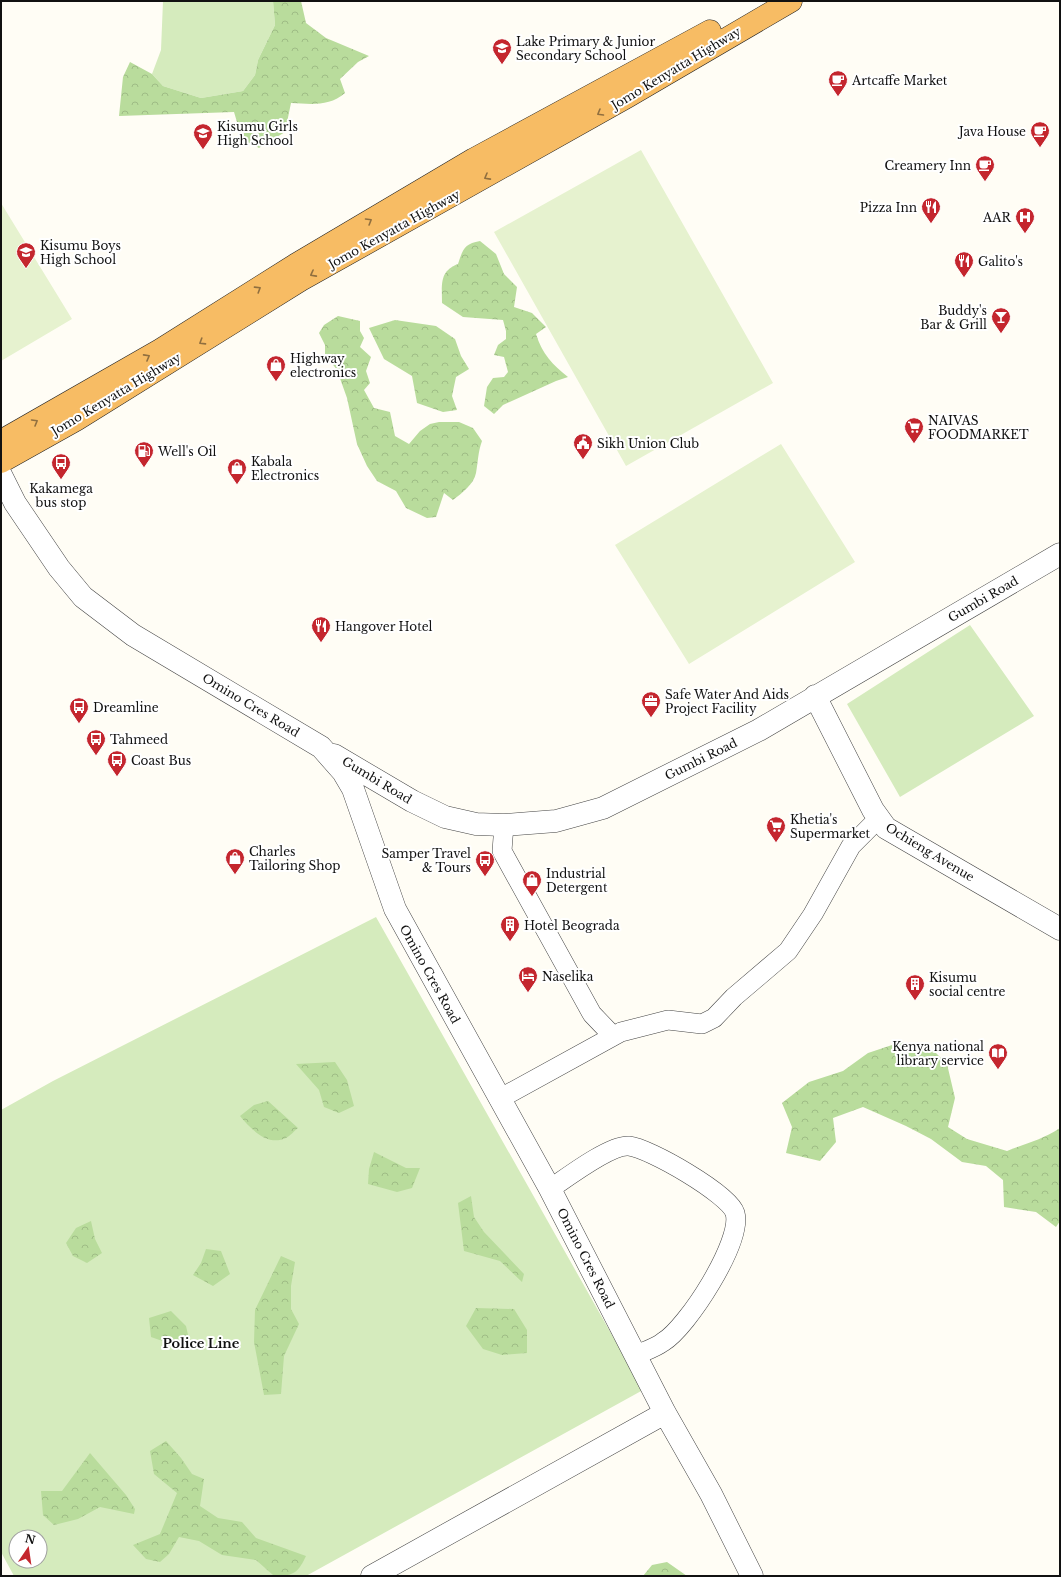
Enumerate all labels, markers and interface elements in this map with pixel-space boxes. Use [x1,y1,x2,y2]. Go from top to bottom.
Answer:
street label: Jomo Kenyatta Highway [607,23,744,114]
place label: Lake Primary & Junior Secondary School [516,34,655,63]
school or university icon: Lake Primary & Junior Secondary School [491,37,513,65]
cafe icon: Artcaffe Market [827,69,849,97]
place label: Artcaffe Market [851,73,948,88]
one-way arrow [597,108,605,115]
place label: Kisumu Girls High School [217,119,298,148]
cafe icon: Java House [1029,120,1051,148]
school or university icon: Kisumu Girls High School [192,122,214,150]
place label: Java House [957,124,1026,139]
cafe icon: Creamery Inn [974,154,996,182]
place label: Creamery Inn [885,158,971,173]
one-way arrow [484,172,491,179]
street label: Jomo Kenyatta Highway [324,186,463,272]
restaurant icon: Pizza Inn [920,196,942,224]
place label: Pizza Inn [860,200,917,215]
hospital icon: AAR [1014,206,1036,234]
place label: AAR [982,210,1012,225]
one-way arrow [365,219,372,226]
place label: Kisumu Boys High School [40,238,121,267]
school or university icon: Kisumu Boys High School [15,241,37,269]
restaurant icon: Galito's [953,250,975,278]
place label: Galito's [978,254,1023,269]
one-way arrow [309,269,317,277]
one-way arrow [254,286,261,293]
place label: Buddy's Bar & Grill [920,303,987,332]
bar icon: Buddy's Bar & Grill [990,306,1012,334]
one-way arrow [199,337,206,345]
street label: Jomo Kenyatta Highway [47,349,184,440]
place label: Highway electronics [290,351,356,380]
one-way arrow [143,354,151,361]
shop icon: Highway electronics [265,354,287,382]
place label: NAIVAS FOODMARKET [928,413,1029,442]
supermarket icon: NAIVAS FOODMARKET [903,416,925,444]
one-way arrow [31,419,38,426]
public building icon: Sikh Union Club [572,432,594,460]
place label: Sikh Union Club [597,436,699,451]
fuel station icon: Well's Oil [133,440,155,468]
place label: Well's Oil [157,444,217,459]
bus stop icon: Kakamega bus stop [50,452,72,480]
place label: Kabala Electronics [251,454,319,483]
shop icon: Kabala Electronics [226,457,248,485]
place label: Kakamega bus stop [29,481,93,510]
street label: Gumbi Road [945,573,1021,625]
restaurant icon: Hangover Hotel [310,615,332,643]
place label: Hangover Hotel [335,619,433,634]
street label: Omino Cres Road [200,670,302,740]
place label: Safe Water And Aids Project Facility [665,687,789,716]
office icon: Safe Water And Aids Project Facility [640,690,662,718]
bus stop icon: Dreamline [68,696,90,724]
place label: Dreamline [93,700,159,715]
bus stop icon: Tahmeed [85,728,107,756]
place label: Tahmeed [110,732,168,747]
street label: Gumbi Road [662,735,740,783]
bus stop icon: Coast Bus [106,749,128,777]
place label: Coast Bus [131,753,191,768]
street label: Gumbi Road [339,753,415,807]
place label: Khetia's Supermarket [790,812,871,841]
supermarket icon: Khetia's Supermarket [765,815,787,843]
street label: Ochieng Avenue [883,820,977,884]
place label: Charles Tailoring Shop [249,844,340,873]
place label: Samper Travel & Tours [381,846,471,875]
shop icon: Charles Tailoring Shop [224,847,246,875]
bus stop icon: Samper Travel & Tours [474,849,496,877]
place label: Industrial Detergent [546,866,608,895]
shop icon: Industrial Detergent [521,869,543,897]
building icon: Hotel Beograda [499,914,521,942]
place label: Hotel Beograda [524,918,620,933]
street label: Omino Cres Road [397,922,463,1026]
hotel icon: Naselika [517,965,539,993]
place label: Naselika [542,969,594,984]
place label: Kisumu social centre [929,970,1006,999]
building icon: Kisumu social centre [904,973,926,1001]
place label: Kenya national library service [892,1039,984,1068]
library icon: Kenya national library service [987,1042,1009,1070]
street label: Omino Cres Road [554,1205,618,1311]
district label: Police Line [163,1335,240,1352]
north arrow [8,1529,48,1569]
text: N [24,1531,38,1547]

